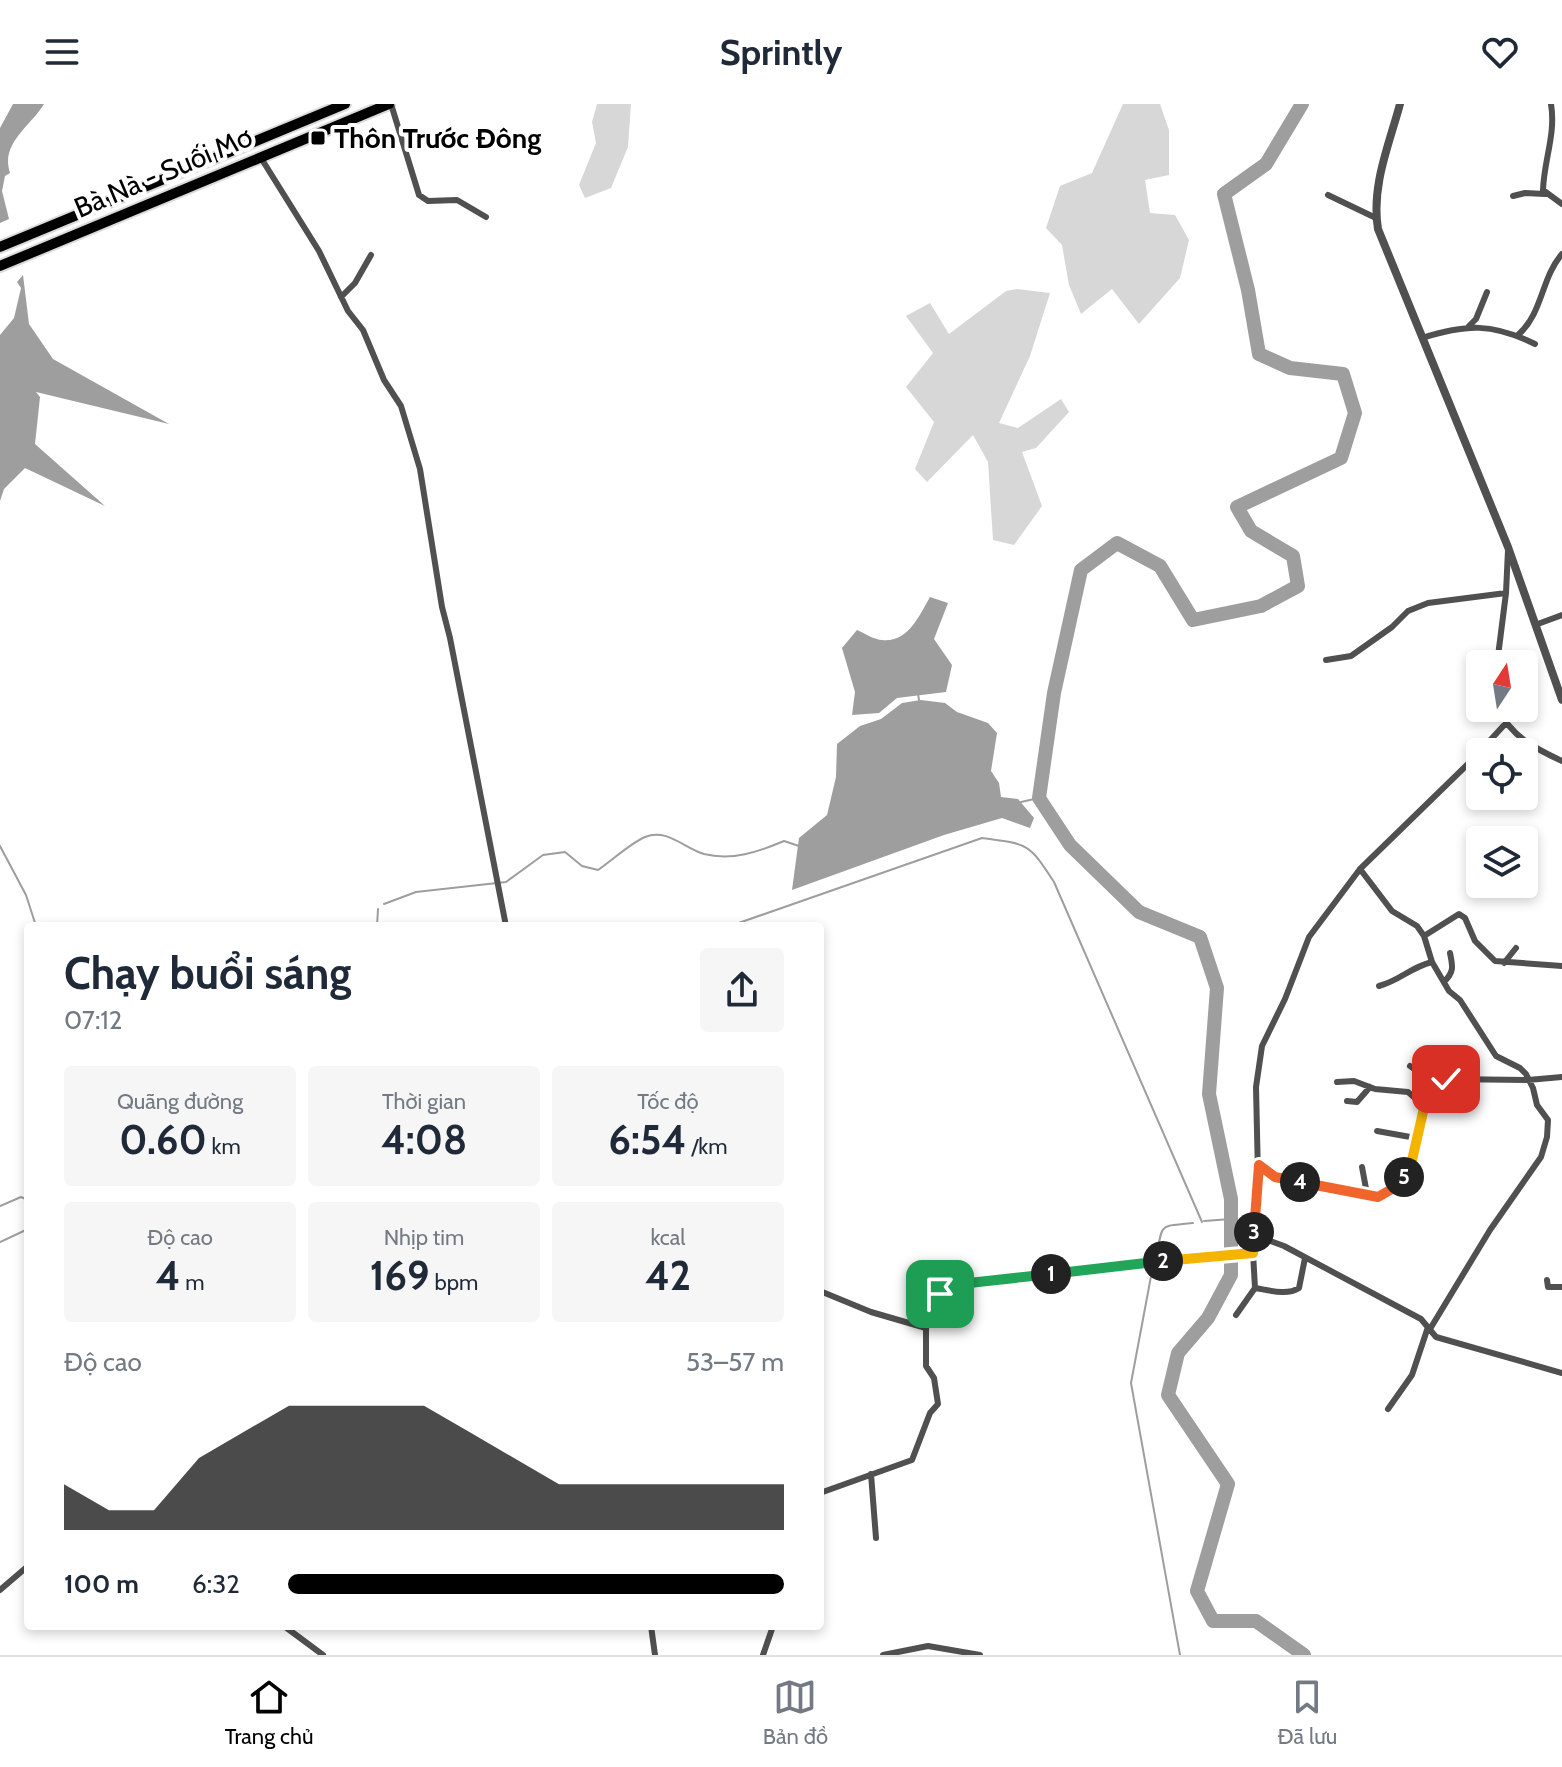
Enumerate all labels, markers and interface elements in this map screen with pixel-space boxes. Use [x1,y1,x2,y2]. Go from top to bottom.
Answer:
icon: menu [40,30,84,74]
text: Sprintly [720,30,842,74]
icon: heart [1478,30,1522,74]
street label: Bà Nà - Suối Mơ [69,119,257,225]
place label: Thôn Trước Đông [334,121,541,155]
marker: Thôn Trước Đông [309,129,327,147]
north arrow [1466,650,1538,722]
map controls [1466,650,1538,898]
button: locate [1466,738,1538,810]
button: layers [1466,826,1538,898]
text: Chạy buổi sáng [64,947,351,1000]
button: share [700,948,784,1032]
text: 07:12 [64,1004,122,1036]
pin [1412,1045,1480,1113]
icon: check [1424,1057,1468,1101]
text: Quãng đường [117,1088,243,1115]
text: Thời gian [382,1088,466,1115]
text: Tốc độ [637,1088,699,1115]
text: 0.60 [119,1115,207,1164]
text: 4:08 [381,1115,467,1164]
text: 6:54 [609,1115,686,1164]
text: km [207,1133,241,1160]
text: /km [686,1133,727,1160]
pin: 5 [1384,1157,1424,1197]
pin: 4 [1280,1162,1320,1202]
text: 5 [1398,1163,1410,1190]
text: 4 [1293,1168,1307,1195]
pin: 3 [1234,1212,1274,1252]
text: 3 [1248,1218,1260,1245]
text: Độ cao [147,1224,213,1251]
text: Nhịp tim [384,1224,464,1251]
text: kcal [650,1224,686,1251]
pin: 2 [1143,1241,1183,1281]
text: 2 [1157,1247,1169,1274]
text: 4 [155,1251,180,1300]
text: 169 [370,1251,430,1300]
text: 42 [645,1251,691,1300]
pin: 1 [1031,1254,1071,1294]
pin [906,1260,974,1328]
text: 1 [1047,1260,1055,1287]
text: m [180,1269,205,1296]
text: bpm [430,1269,478,1296]
icon: arrive [918,1272,962,1316]
text: Độ cao [64,1346,142,1378]
text: 53–57 m [686,1346,784,1378]
text: 100 m [64,1568,139,1600]
text: 6:32 [192,1568,240,1600]
tab: Trang chủ [225,1675,313,1750]
tab: Bản đồ [763,1675,828,1750]
tab: Đã lưu [1278,1675,1337,1750]

